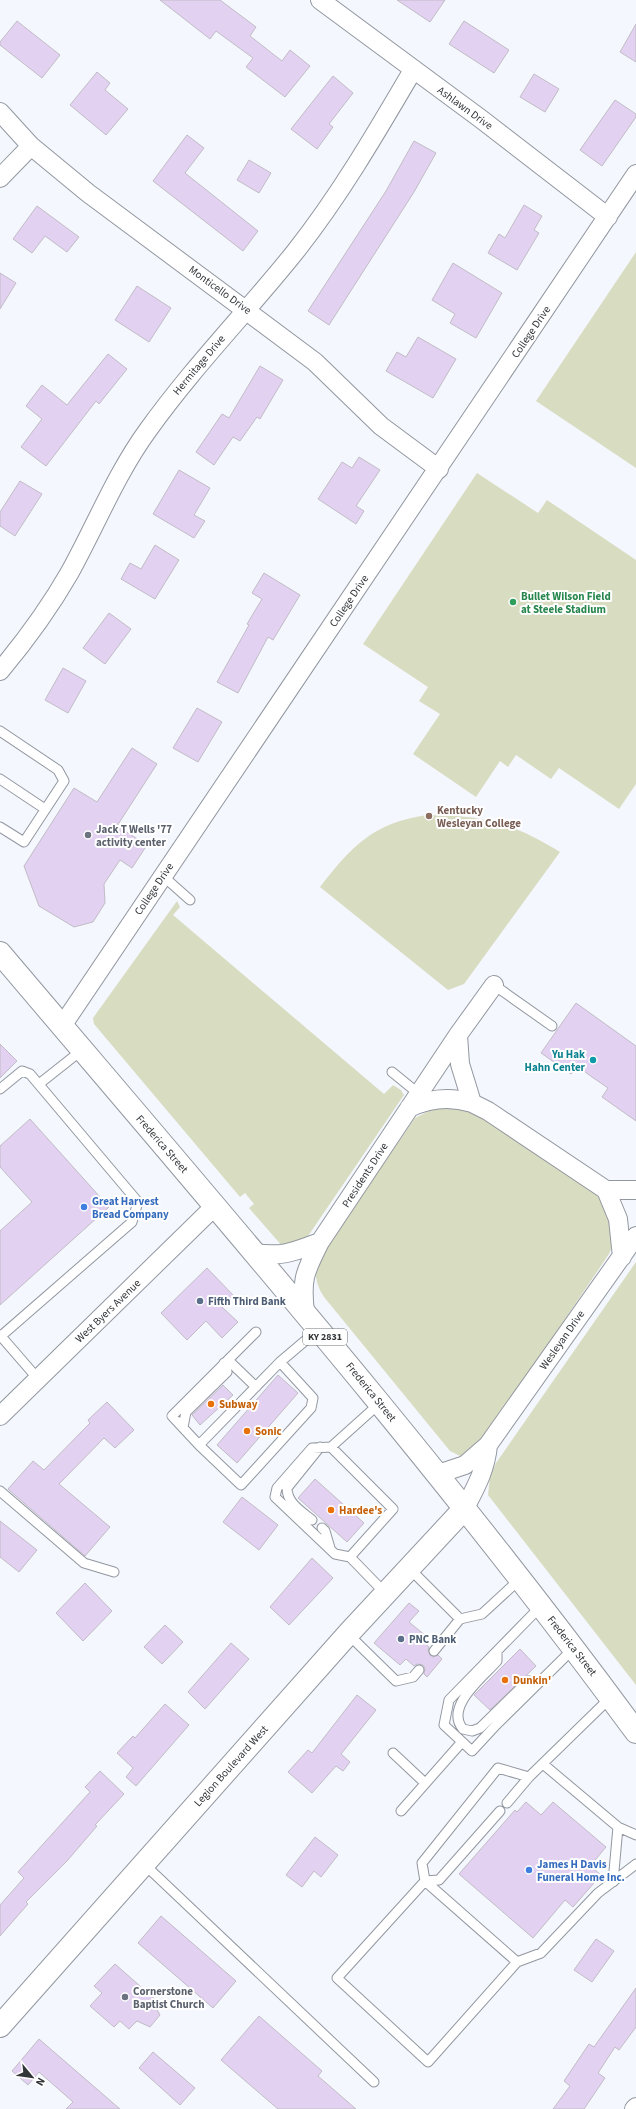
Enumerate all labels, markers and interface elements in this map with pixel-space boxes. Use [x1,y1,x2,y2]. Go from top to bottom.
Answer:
street label: Ashlawn Drive [434,83,496,134]
street label: Monticello Drive [186,262,255,318]
street label: College Drive [508,302,554,361]
street label: Hermitage Drive [169,331,229,398]
street label: College Drive [326,571,372,630]
place label: Bullet Wilson Field at Steele Stadium [521,589,611,617]
marker: Bullet Wilson Field at Steele Stadium [508,597,518,607]
place label: Kentucky Wesleyan College [437,803,521,831]
marker: Kentucky Wesleyan College [424,811,434,821]
place label: Jack T Wells '77 activity center [96,822,172,850]
marker: Jack T Wells '77 activity center [83,830,93,840]
street label: College Drive [131,859,177,918]
place label: Yu Hak Hahn Center [525,1047,586,1075]
marker: Yu Hak Hahn Center [588,1055,598,1065]
street label: Frederica Street [133,1112,192,1177]
street label: Presidents Drive [338,1139,392,1210]
place label: Great Harvest Bread Company [92,1194,169,1222]
marker: Great Harvest Bread Company [79,1202,89,1212]
street label: West Byers Avenue [72,1275,144,1346]
place label: Fifth Third Bank [208,1294,286,1309]
marker: Fifth Third Bank [195,1296,205,1306]
street label: Wesleyan Drive [536,1307,588,1373]
road number: KY 2831 [303,1329,347,1345]
street label: Frederica Street [342,1359,400,1425]
place label: Subway [219,1397,258,1412]
marker: Subway [206,1399,216,1409]
place label: Sonic [255,1424,282,1439]
marker: Sonic [242,1426,252,1436]
place label: Hardee's [339,1503,382,1518]
marker: Hardee's [326,1505,336,1515]
street label: Frederica Street [544,1613,600,1679]
place label: PNC Bank [409,1632,456,1647]
marker: PNC Bank [396,1634,406,1644]
place label: Dunkin' [513,1673,551,1688]
marker: Dunkin' [500,1675,510,1685]
street label: Legion Boulevard West [190,1722,272,1810]
place label: James H Davis Funeral Home Inc. [537,1857,625,1885]
marker: James H Davis Funeral Home Inc. [524,1865,534,1875]
place label: Cornerstone Baptist Church [133,1984,204,2012]
marker: Cornerstone Baptist Church [120,1992,130,2002]
north arrow [12,2057,52,2097]
text: N [32,2075,49,2088]

